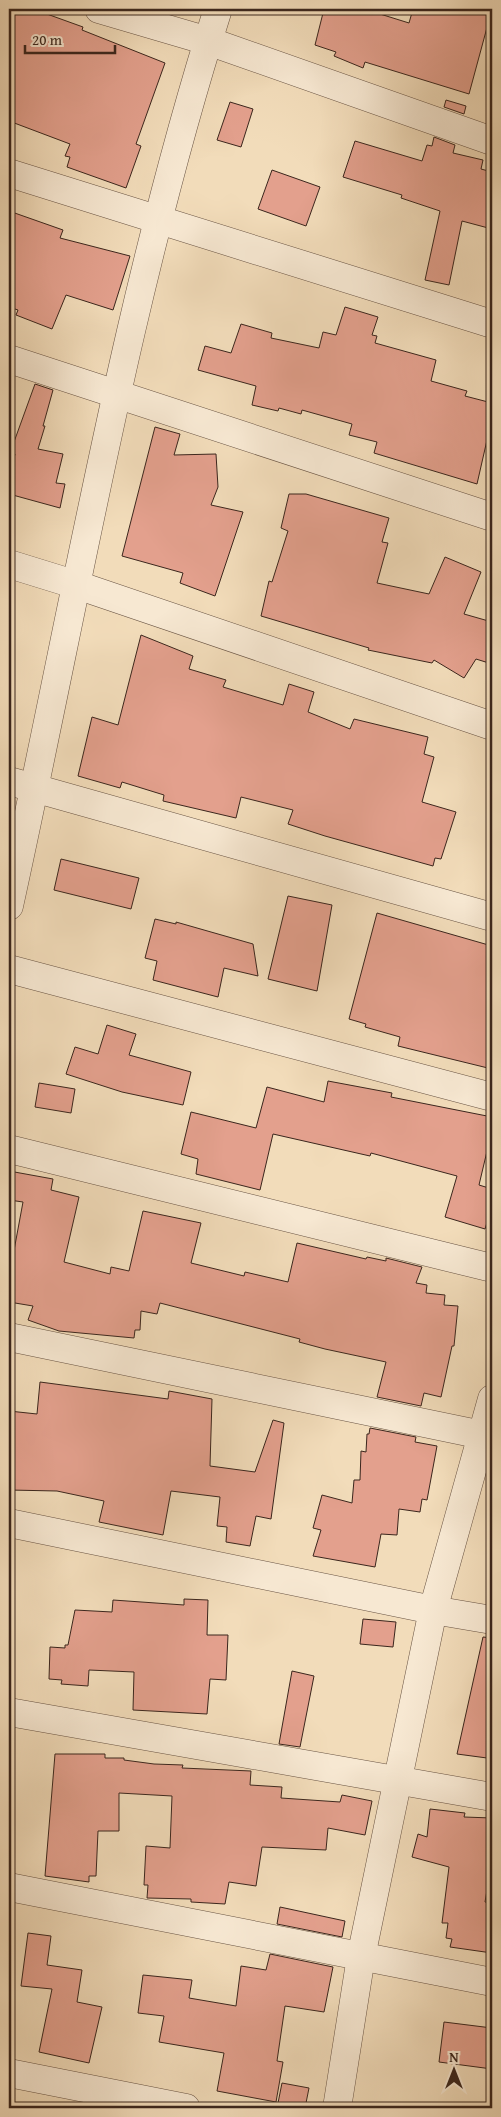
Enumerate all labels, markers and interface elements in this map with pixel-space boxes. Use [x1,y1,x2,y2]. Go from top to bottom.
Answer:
scale bar [25,22,115,54]
text: 20 m [32,29,63,50]
north arrow [428,2044,478,2094]
text: N [449,2047,459,2067]

